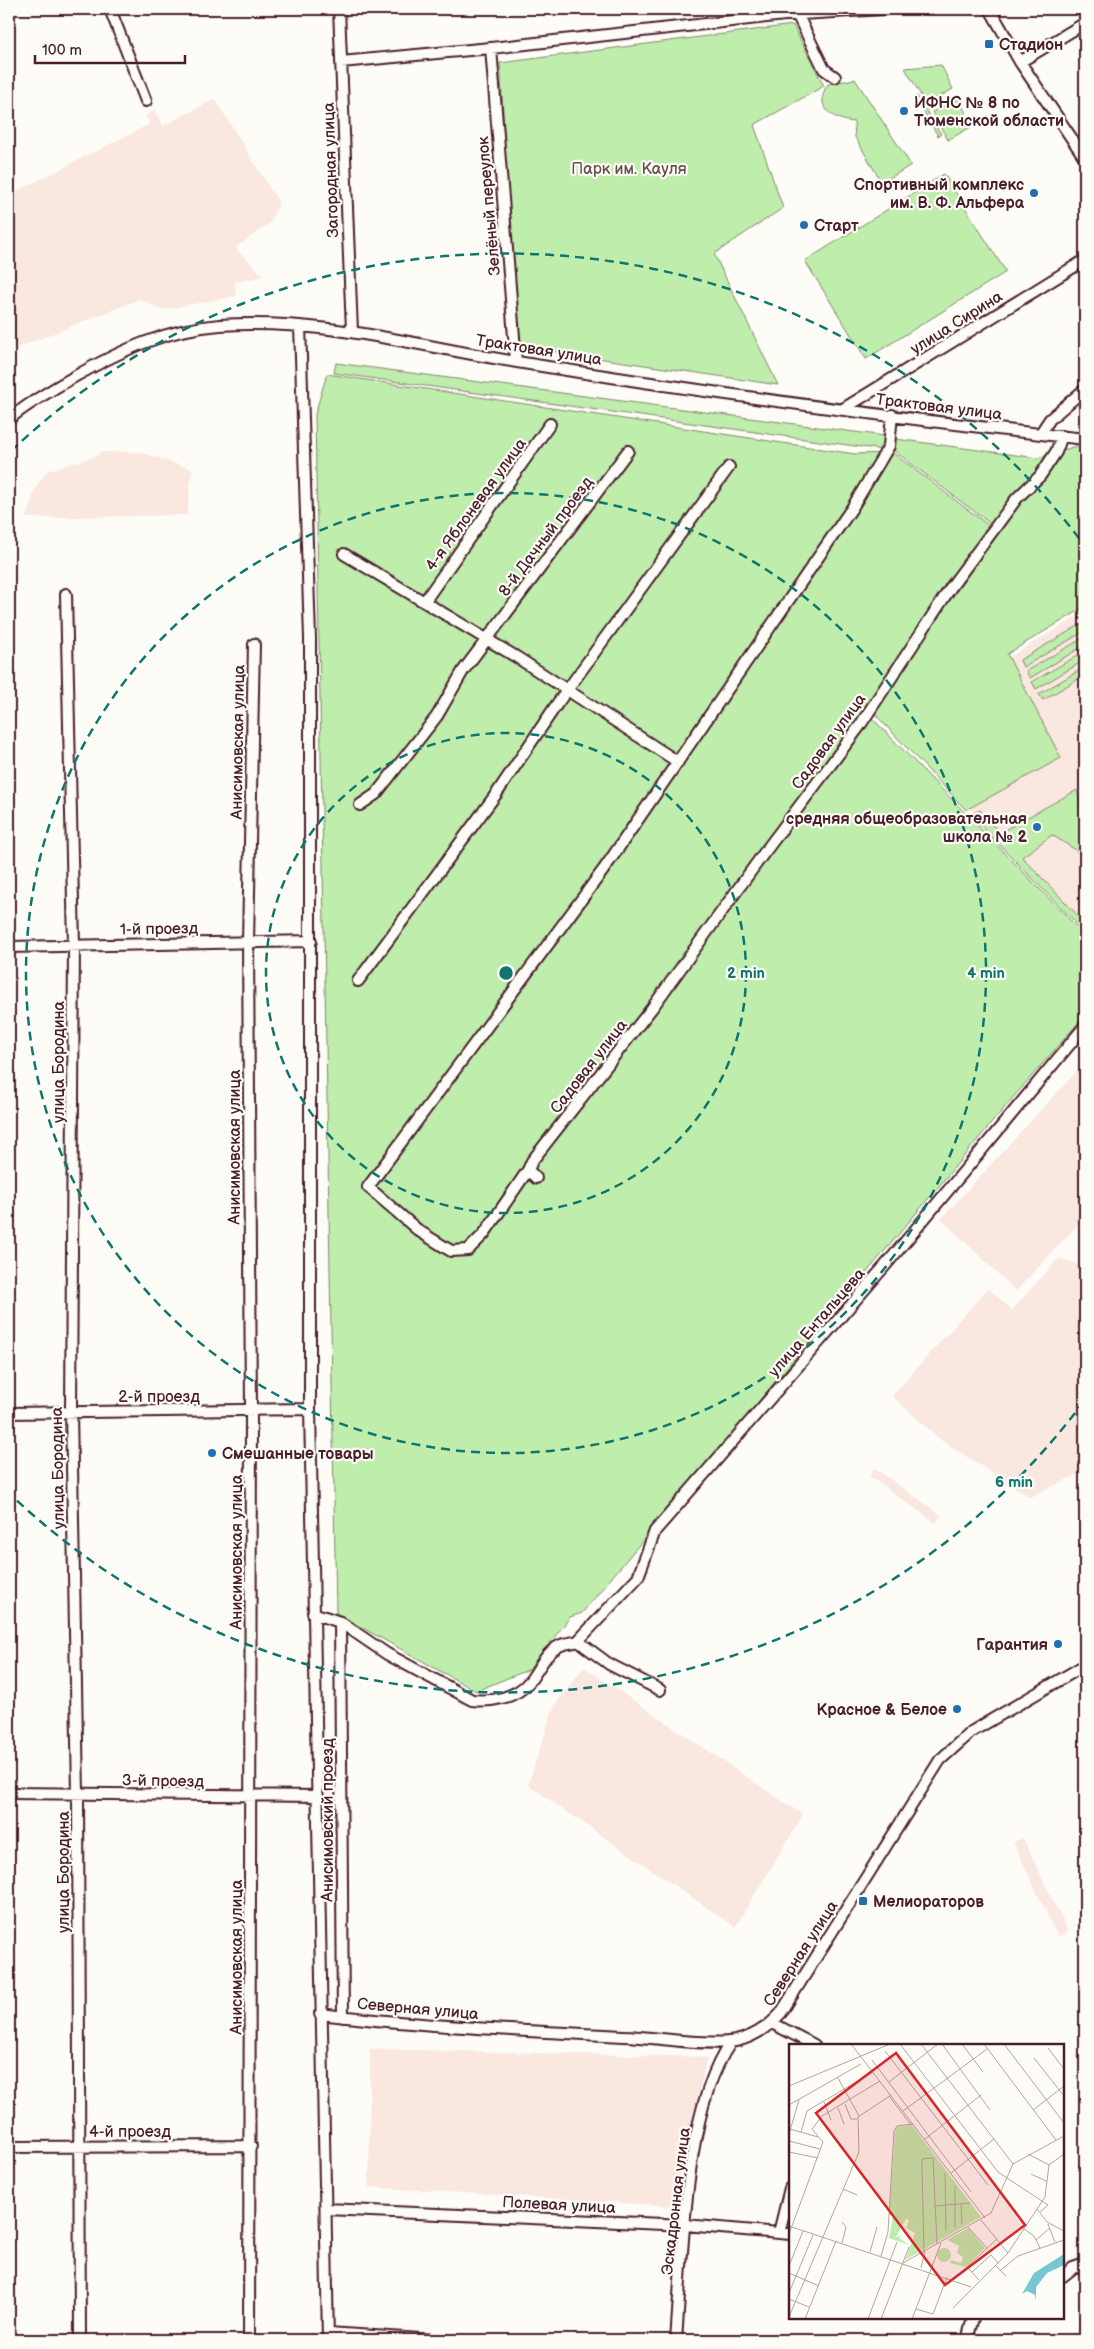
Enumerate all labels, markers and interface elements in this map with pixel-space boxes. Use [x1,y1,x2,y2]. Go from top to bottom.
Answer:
scale bar [35,32,185,64]
place label: Стадион [999,36,1063,55]
marker: Стадион [983,38,995,50]
text: 100 m [42,41,82,60]
place label: ИФНС № 8 по Тюменской области [914,94,1064,131]
street label: Загородная улица [320,101,343,238]
marker: ИФНС № 8 по Тюменской области [898,105,910,117]
street label: Зелёный переулок [474,135,505,276]
park label: Парк им. Кауля [571,160,687,179]
place label: Спортивный комплекс им. В. Ф. Альфера [854,176,1025,213]
marker: Спортивный комплекс им. В. Ф. Альфера [1028,187,1040,199]
place label: Старт [814,217,859,236]
marker: Старт [798,219,810,231]
street label: улица Сирина [907,287,1007,359]
street label: Трактовая улица [475,331,604,370]
street label: Трактовая улица [875,390,1004,425]
street label: 4-я Яблоневая улица [422,434,531,575]
street label: 8-й Дачный проезд [495,473,597,600]
street label: Анисимовская улица [228,664,249,821]
street label: Садовая улица [788,690,871,793]
place label: средняя общеобразовательная школа № 2 [786,810,1027,847]
marker: средняя общеобразовательная школа № 2 [1031,821,1043,833]
street label: 1-й проезд [120,919,199,940]
centre of rings [497,964,515,982]
text: 2 min [727,964,765,983]
text: 4 min [967,964,1005,983]
street label: улица Бородина [50,1000,69,1123]
street label: Садовая улица [547,1016,632,1118]
street label: Анисимовская улица [226,1069,245,1225]
street label: улица Ентальцева [765,1264,870,1381]
street label: 2-й проезд [118,1388,200,1407]
street label: улица Бородина [48,1406,69,1529]
place label: Смешанные товары [222,1445,374,1464]
marker: Смешанные товары [206,1447,218,1459]
text: 6 min [995,1473,1033,1492]
street label: Анисимовская улица [228,1474,247,1630]
place label: Гарантия [976,1636,1048,1655]
marker: Гарантия [1052,1638,1064,1650]
place label: Красное & Белое [817,1701,947,1720]
marker: Красное & Белое [951,1703,963,1715]
street label: Анисимовский проезд [319,1738,338,1903]
street label: 3-й проезд [122,1771,204,1792]
street label: улица Бородина [55,1810,74,1933]
street label: Анисимовская улица [228,1879,247,2035]
place label: Мелиораторов [873,1893,984,1912]
marker: Мелиораторов [857,1895,869,1907]
street label: Северная улица [760,1897,843,2010]
street label: Северная улица [356,1995,480,2024]
inset map [789,2044,1064,2319]
street label: 4-й проезд [89,2123,171,2142]
street label: Эскадронная улица [658,2126,695,2276]
street label: Полевая улица [502,2193,617,2218]

